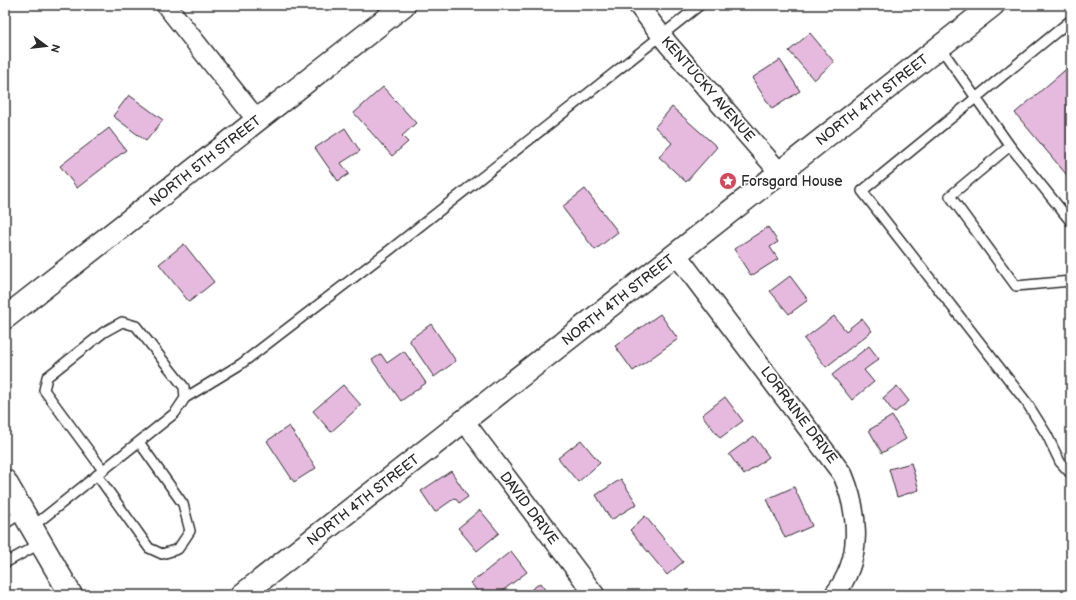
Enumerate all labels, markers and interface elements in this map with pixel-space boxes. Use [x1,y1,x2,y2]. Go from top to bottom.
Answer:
north arrow [26,26,66,66]
street label: KENTUCKY AVENUE [658,33,758,145]
text: N [48,43,63,54]
street label: NORTH 4TH STREET [813,51,932,149]
street label: NORTH 5TH STREET [146,112,265,210]
place icon: Forsgard House [718,171,738,191]
place label: Forsgard House [741,173,843,190]
street label: NORTH 4TH STREET [559,251,678,349]
street label: LORRAINE DRIVE [757,363,841,467]
street label: NORTH 4TH STREET [304,451,423,549]
street label: DAVID DRIVE [496,468,562,548]

